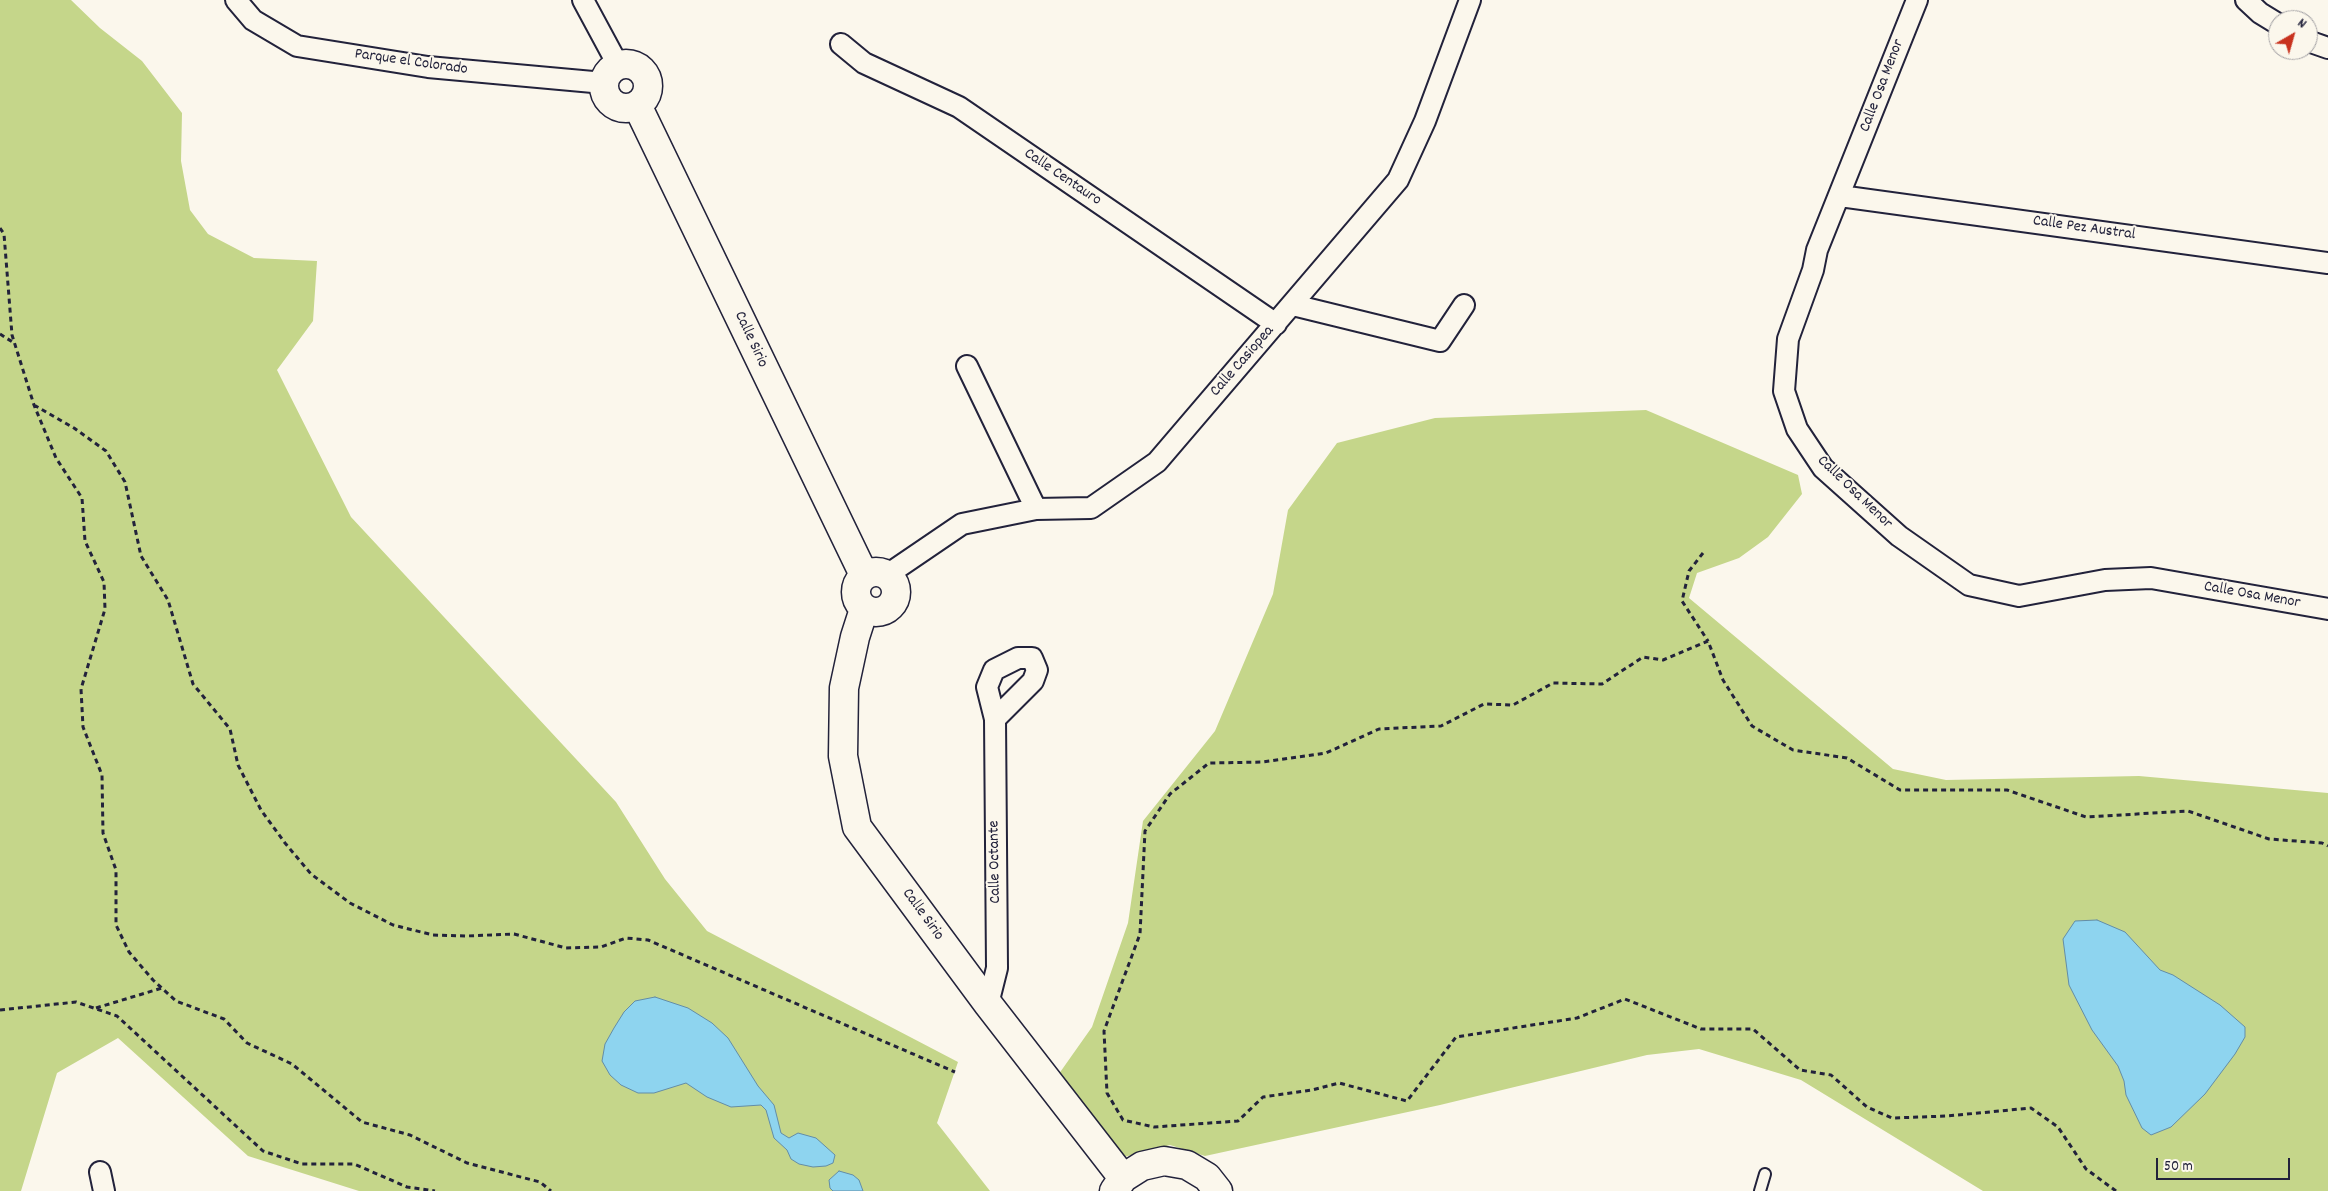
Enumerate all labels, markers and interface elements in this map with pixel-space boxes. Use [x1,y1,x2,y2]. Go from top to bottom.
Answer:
north arrow [2268,10,2318,60]
text: N [2293,14,2310,34]
street label: Calle Osa Menor [1857,37,1909,135]
street label: Parque el Colorado [353,46,469,80]
street label: Calle Centauro [1020,145,1104,211]
street label: Calle Pez Austral [2032,212,2136,246]
street label: Calle Sirio [729,309,771,371]
street label: Calle Casiopea [1207,323,1279,401]
street label: Calle Osa Menor [1812,452,1896,534]
street label: Calle Osa Menor [2202,578,2302,614]
street label: Calle Octante [986,820,1006,904]
street label: Calle Sirio [897,885,947,945]
scale bar [2158,1148,2292,1180]
text: 50 m [2164,1156,2193,1178]

